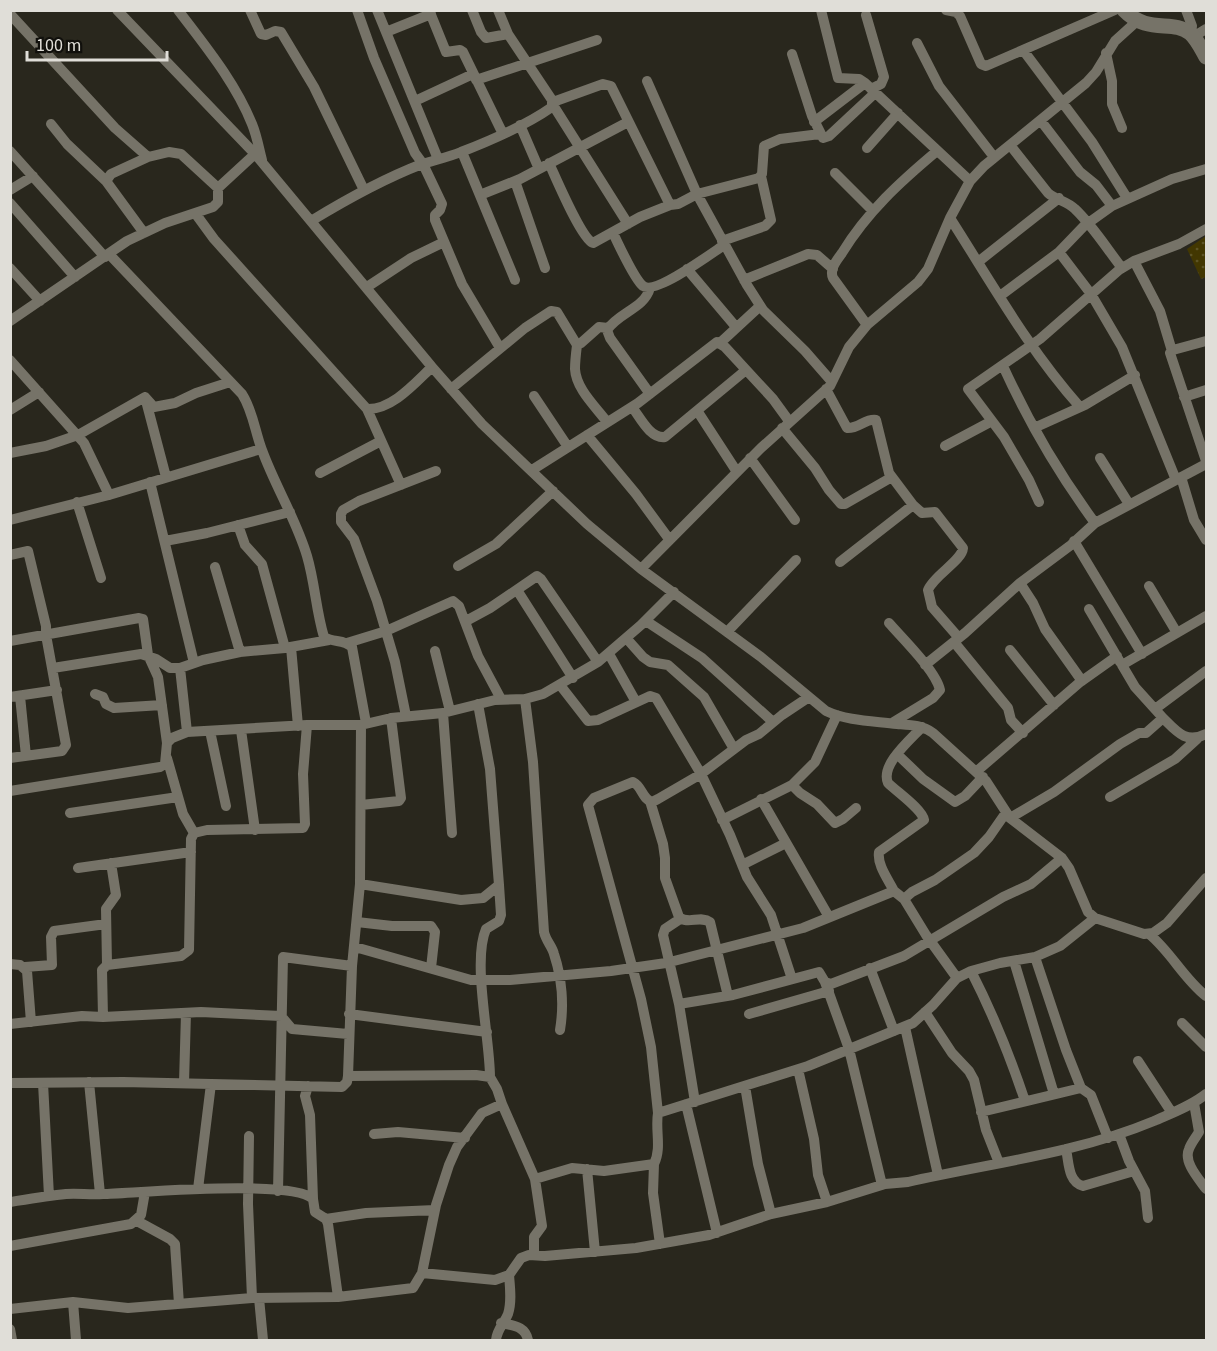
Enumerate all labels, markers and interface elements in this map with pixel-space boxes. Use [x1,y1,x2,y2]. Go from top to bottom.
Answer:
scale bar [27,24,166,62]
text: 100 m [36,33,81,58]

